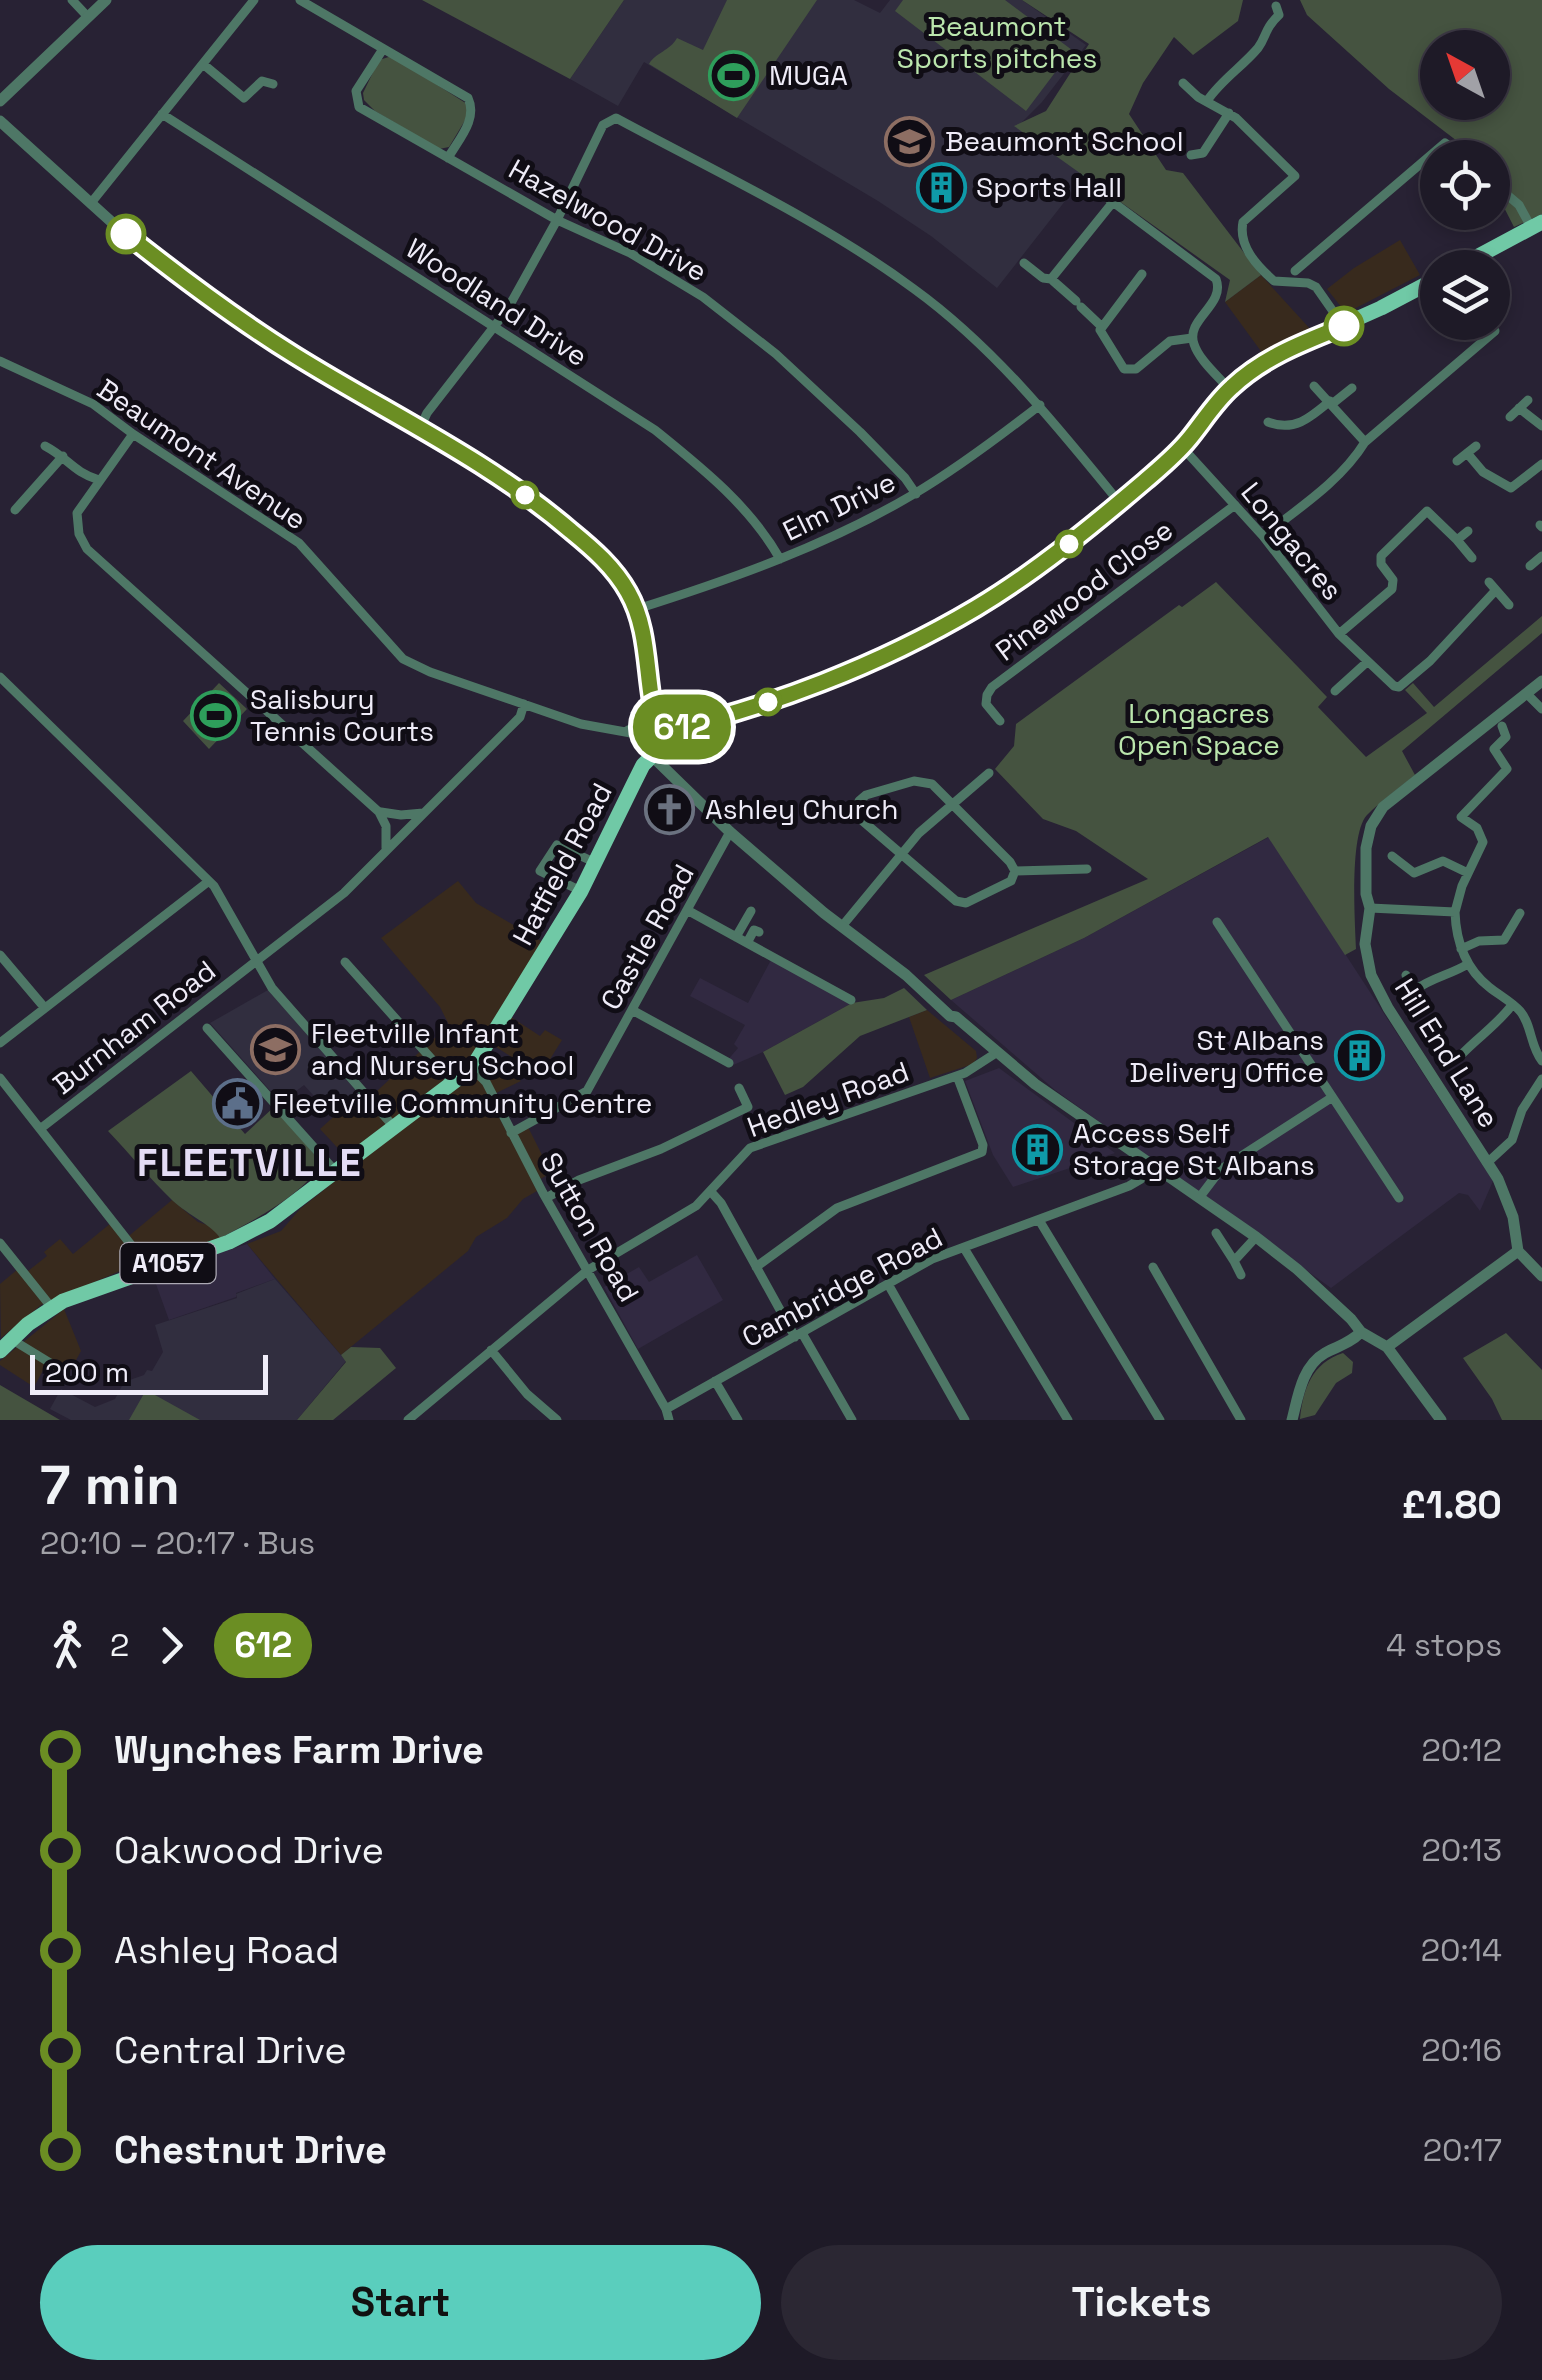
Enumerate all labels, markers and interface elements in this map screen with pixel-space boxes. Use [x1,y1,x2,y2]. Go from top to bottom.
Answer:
park label: Beaumont Sports pitches [897,8,1097,76]
north arrow [1420,30,1510,120]
map controls [1420,30,1510,340]
sports icon: MUGA [708,49,760,101]
place label: MUGA [769,57,848,93]
school or university icon: Beaumont School [884,115,936,167]
place label: Beaumont School [945,123,1184,159]
button: locate [1420,140,1510,230]
street label: Hazelwood Drive [503,151,713,289]
building icon: Sports Hall [915,161,967,213]
place label: Sports Hall [976,169,1122,205]
unlabelled marker [107,215,145,253]
street label: Woodland Drive [399,230,595,374]
button: layers [1420,250,1510,340]
unlabelled marker [1325,307,1363,345]
street label: Beaumont Avenue [90,371,314,537]
street label: Elm Drive [777,463,901,549]
street label: Longacres [1233,475,1351,607]
unlabelled marker [512,482,538,508]
street label: Pinewood Close [988,512,1180,668]
unlabelled marker [1056,531,1082,557]
place label: Salisbury Tennis Courts [250,681,434,749]
sports icon: Salisbury Tennis Courts [189,689,241,741]
unlabelled marker [755,689,781,715]
line badge: 612 [624,694,740,760]
park label: Longacres Open Space [1118,695,1280,763]
text: 612 [653,705,711,749]
street label: Hatfield Road [504,777,620,951]
church icon: Ashley Church [644,783,696,835]
place label: Ashley Church [705,791,898,827]
street label: Castle Road [592,858,702,1016]
street label: Burnham Road [45,952,223,1102]
street label: Hill End Lane [1387,972,1507,1134]
place label: Fleetville Infant and Nursery School [311,1015,574,1083]
place label: St Albans Delivery Office [1130,1022,1324,1090]
school or university icon: Fleetville Infant and Nursery School [250,1023,302,1075]
building icon: St Albans Delivery Office [1333,1030,1385,1082]
street label: Hedley Road [742,1053,914,1145]
public building icon: Fleetville Community Centre [212,1077,264,1129]
place label: Fleetville Community Centre [273,1085,652,1121]
place label: Access Self Storage St Albans [1073,1115,1315,1183]
building icon: Access Self Storage St Albans [1012,1123,1064,1175]
district label: FLEETVILLE [137,1139,363,1187]
street label: Sutton Road [533,1146,647,1308]
street label: Cambridge Road [735,1219,949,1355]
road number: A1057 [120,1243,216,1283]
scale bar [30,1350,268,1394]
text: 200 m [45,1354,129,1390]
text: 7 min [40,1450,180,1520]
text: £1.80 [1402,1481,1502,1529]
text: 20:10 – 20:17 · Bus [40,1523,315,1563]
icon: walk [40,1618,95,1673]
icon: forward [144,1618,199,1673]
text: 612 [234,1623,292,1667]
text: 2 [110,1625,129,1665]
text: 4 stops [1386,1625,1502,1665]
text: Wynches Farm Drive [114,1726,484,1774]
text: 20:12 [1421,1730,1502,1770]
text: Oakwood Drive [114,1826,384,1874]
text: 20:13 [1421,1830,1502,1870]
text: Ashley Road [114,1926,339,1974]
text: 20:14 [1421,1930,1502,1970]
text: Central Drive [114,2026,347,2074]
text: 20:16 [1421,2030,1502,2070]
text: Chestnut Drive [114,2126,387,2174]
text: 20:17 [1423,2130,1502,2170]
button: Start [40,2245,761,2360]
button: Tickets [781,2245,1502,2360]

